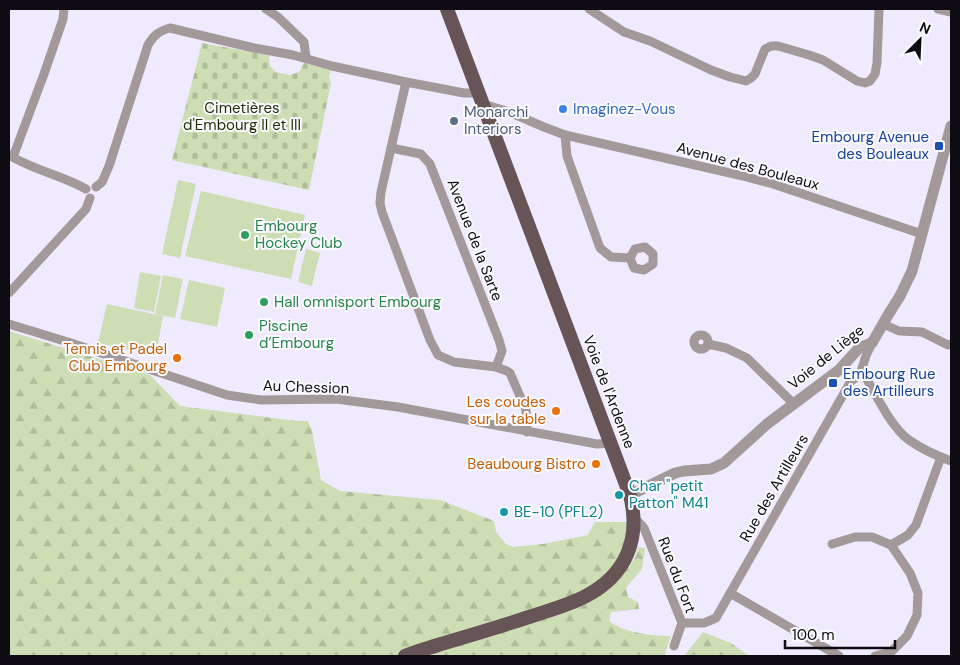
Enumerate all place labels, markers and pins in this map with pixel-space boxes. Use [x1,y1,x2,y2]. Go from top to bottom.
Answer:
place label: Imaginez-Vous [573,99,676,119]
place label: Monarchi Interiors [464,102,528,139]
marker: Imaginez-Vous [557,103,569,115]
marker: Monarchi Interiors [448,115,460,127]
place label: Embourg Avenue des Bouleaux [812,127,930,164]
marker: Embourg Avenue des Bouleaux [933,140,945,152]
place label: Embourg Hockey Club [255,216,342,253]
marker: Embourg Hockey Club [239,229,251,241]
place label: Hall omnisport Embourg [274,292,441,312]
marker: Hall omnisport Embourg [258,296,270,308]
place label: Piscine d’Embourg [259,316,334,353]
marker: Piscine d’Embourg [243,329,255,341]
place label: Tennis et Padel Club Embourg [63,339,167,376]
marker: Tennis et Padel Club Embourg [171,352,183,364]
place label: Embourg Rue des Artilleurs [843,364,935,401]
marker: Embourg Rue des Artilleurs [827,377,839,389]
place label: Les coudes sur la table [467,392,546,429]
marker: Les coudes sur la table [550,405,562,417]
place label: Beaubourg Bistro [467,454,586,474]
marker: Beaubourg Bistro [590,458,602,470]
place label: Char "petit Patton" M41 [629,476,708,513]
marker: Char "petit Patton" M41 [613,489,625,501]
place label: BE-10 (PFL2) [514,502,603,522]
marker: BE-10 (PFL2) [498,506,510,518]

